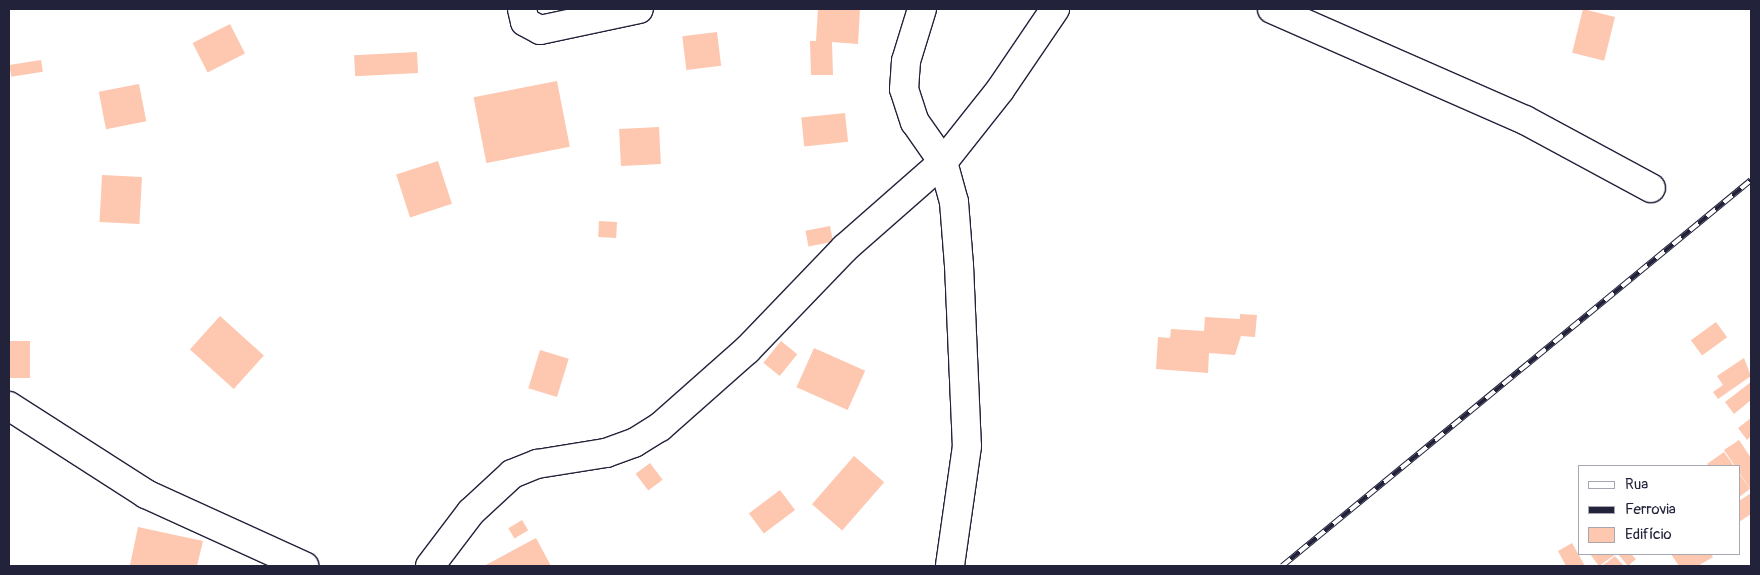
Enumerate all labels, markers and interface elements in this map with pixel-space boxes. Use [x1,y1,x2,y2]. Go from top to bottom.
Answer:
legend [1578,465,1740,555]
text: Rua [1625,475,1648,494]
text: Ferrovia [1625,500,1676,519]
text: Edifício [1625,525,1671,544]

